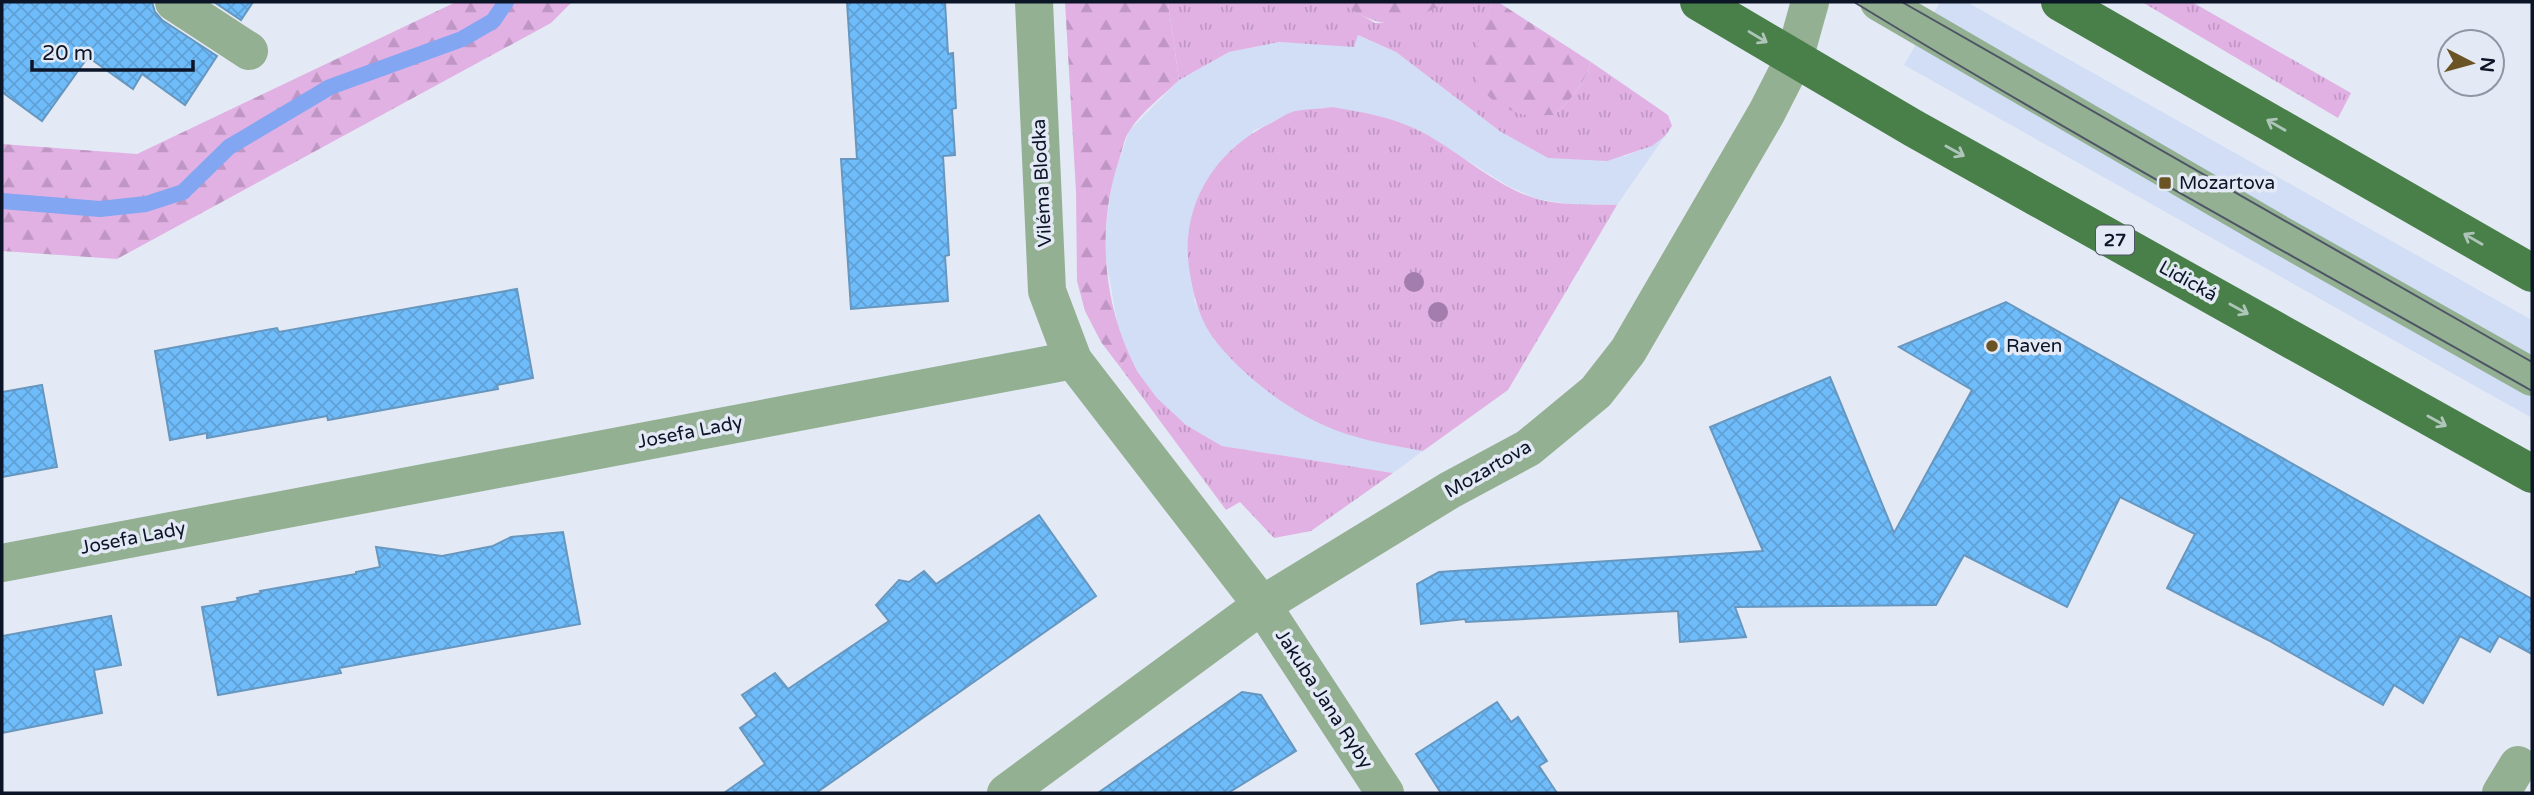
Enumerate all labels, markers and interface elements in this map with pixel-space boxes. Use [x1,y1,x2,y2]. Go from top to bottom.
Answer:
scale bar [32,28,192,72]
north arrow [2436,28,2506,98]
one-way arrow [1747,31,1767,45]
text: 20 m [42,41,93,66]
text: N [2475,56,2499,73]
street label: Viléma Blodka [1028,118,1056,248]
one-way arrow [2267,118,2287,132]
one-way arrow [1944,144,1964,158]
place label: Mozartova [2179,172,2275,194]
marker: Mozartova [2157,175,2173,191]
road number: 27 [2096,226,2134,254]
one-way arrow [2464,232,2484,246]
street label: Lidická [2155,256,2221,306]
one-way arrow [2228,303,2249,317]
place label: Raven [2006,335,2062,357]
marker: Raven [1984,338,2000,354]
street label: Josefa Lady [636,411,744,453]
one-way arrow [2427,414,2447,428]
street label: Mozartova [1441,435,1535,503]
street label: Josefa Lady [79,517,187,559]
street label: Jakuba Jana Ryby [1271,625,1377,773]

